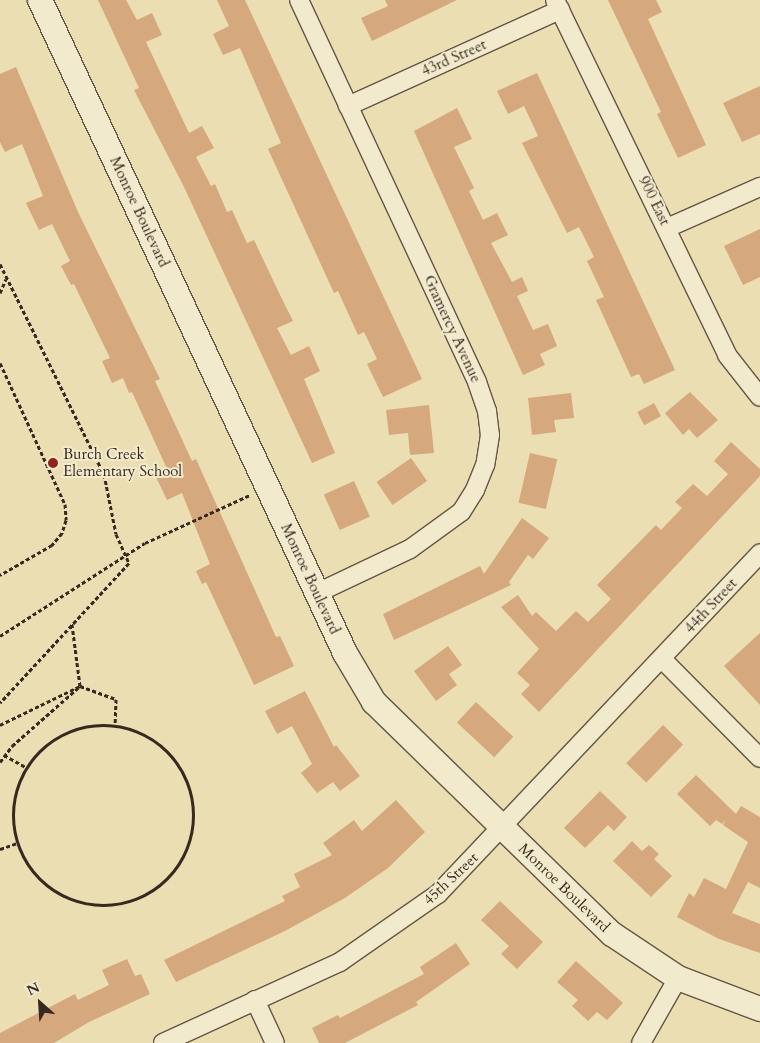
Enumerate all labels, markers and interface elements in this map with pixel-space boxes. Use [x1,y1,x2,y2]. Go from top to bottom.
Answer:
street label: 43rd Street [419,36,489,80]
street label: Monroe Boulevard [106,154,172,270]
street label: 900 East [634,173,674,229]
street label: Gramercy Avenue [419,273,485,385]
place label: Burch Creek Elementary School [63,445,182,480]
marker: Burch Creek Elementary School [47,457,59,469]
street label: Monroe Boulevard [277,521,343,637]
street label: 44th Street [681,575,741,637]
street label: Monroe Boulevard [515,840,613,936]
street label: 45th Street [420,849,482,909]
north arrow [15,978,65,1028]
text: N [24,978,43,1000]

